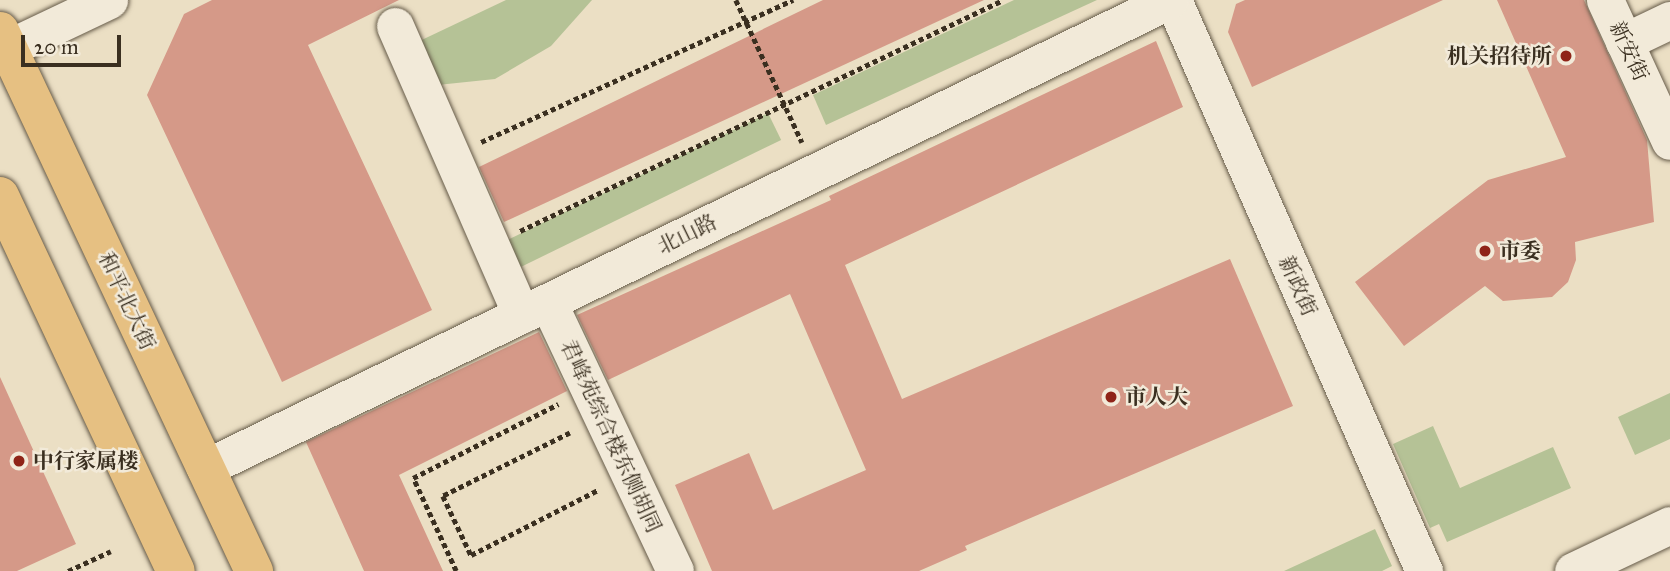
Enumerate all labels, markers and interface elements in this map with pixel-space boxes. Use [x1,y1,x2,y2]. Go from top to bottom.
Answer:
street label: 新安街 [1604,17,1654,85]
scale bar [24,21,124,65]
text: 20 m [34,34,79,60]
place label: 机关招待所 [1447,43,1552,69]
marker: 机关招待所 [1558,48,1574,64]
street label: 北山路 [653,209,721,259]
place label: 市委 [1499,238,1541,264]
marker: 市委 [1477,243,1493,259]
street label: 和平北大街 [93,248,161,354]
street label: 新政街 [1274,252,1322,320]
street label: 君峰苑综合楼东侧胡同 [555,336,667,536]
place label: 市人大 [1125,384,1188,410]
marker: 市人大 [1103,389,1119,405]
place label: 中行家属楼 [33,448,138,474]
marker: 中行家属楼 [11,453,27,469]

